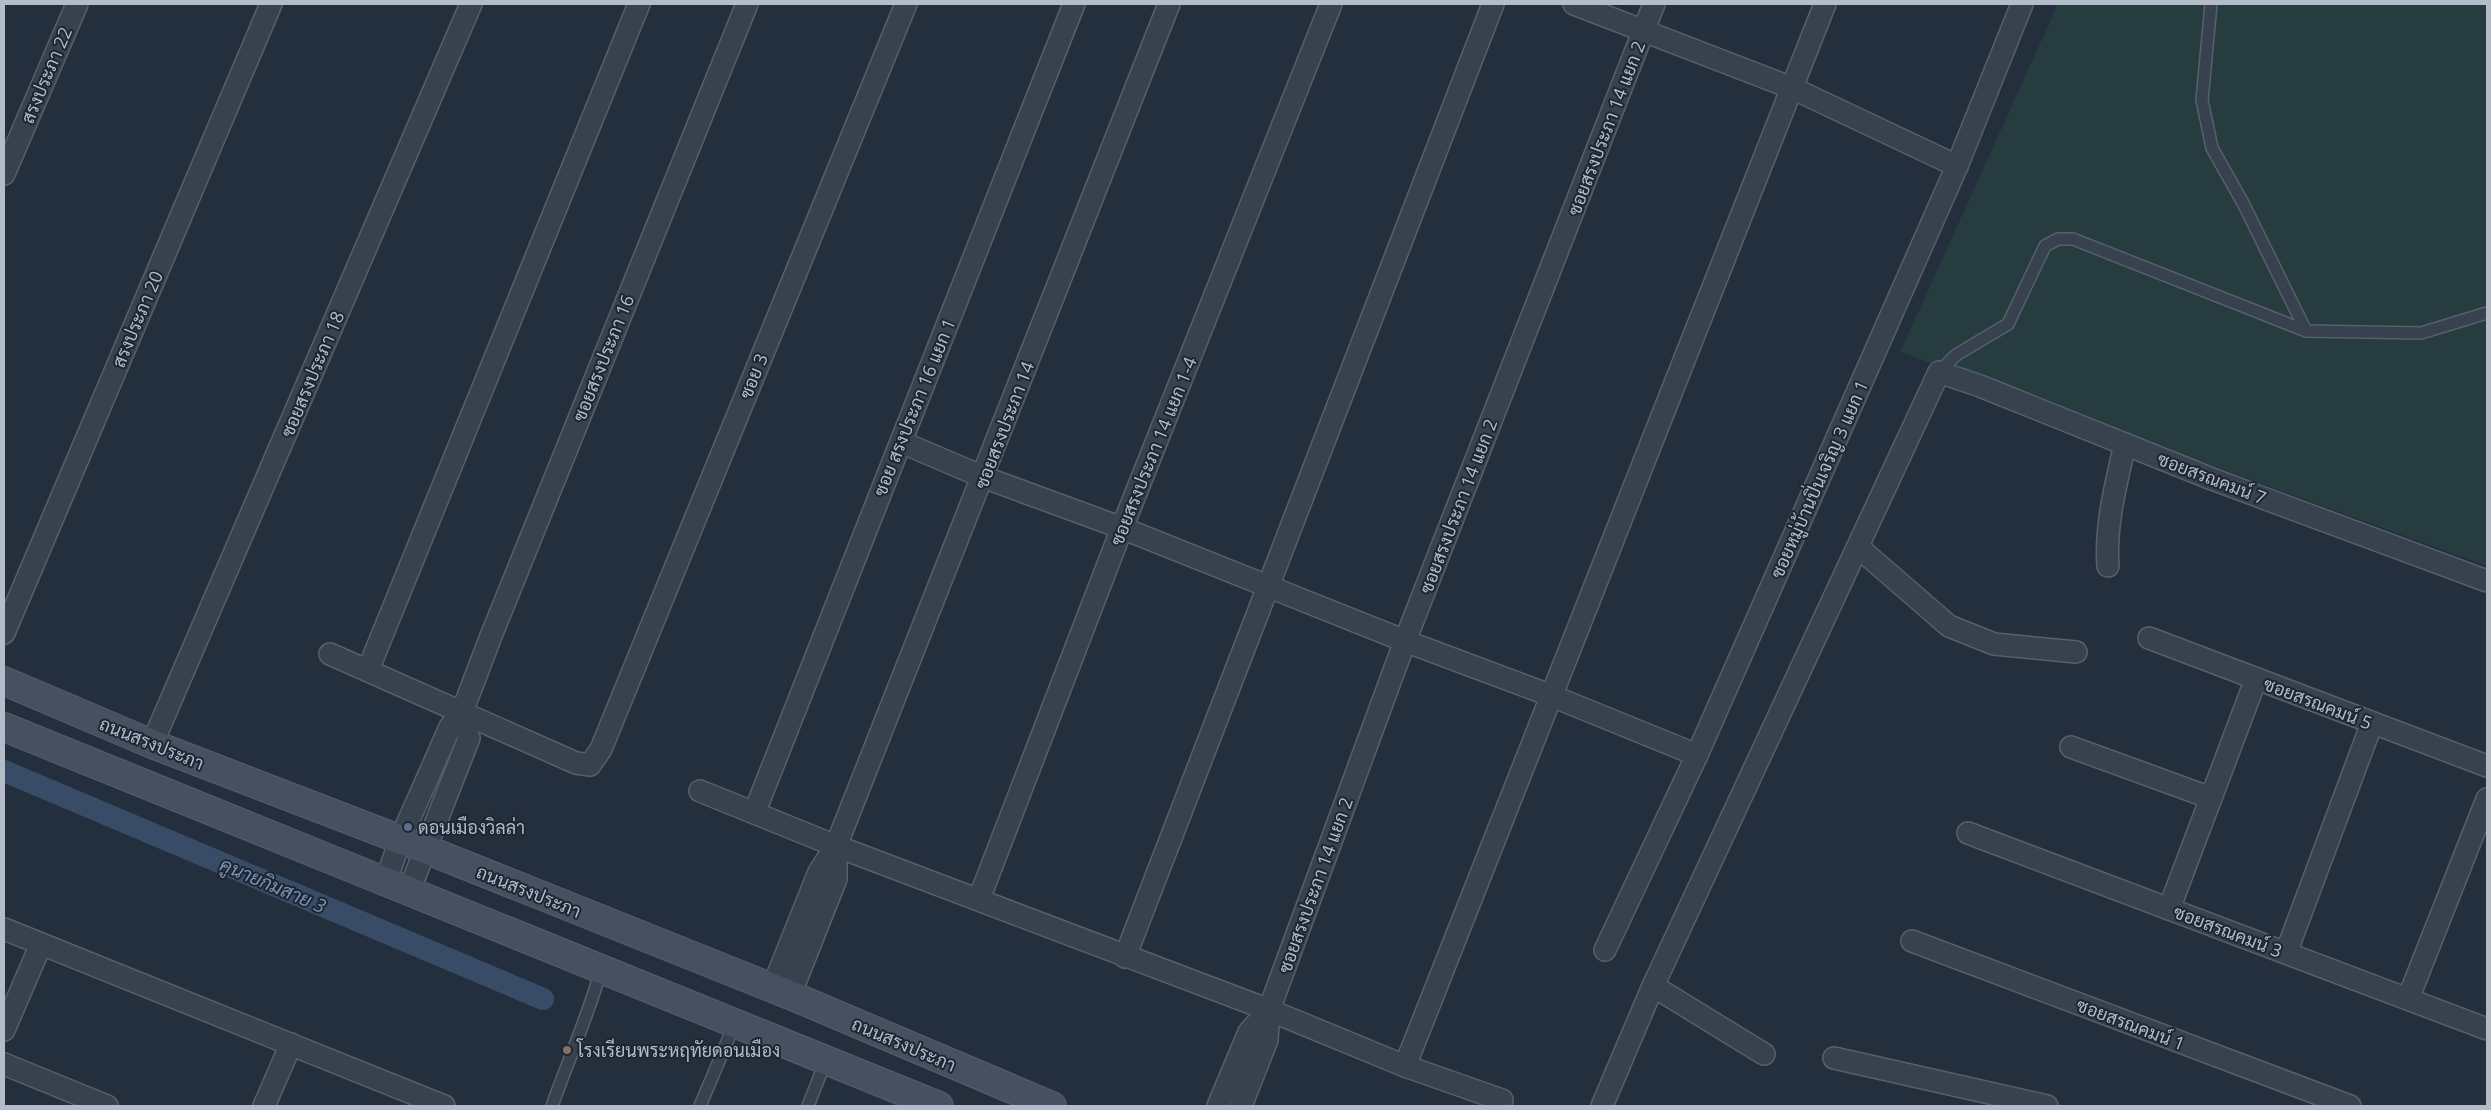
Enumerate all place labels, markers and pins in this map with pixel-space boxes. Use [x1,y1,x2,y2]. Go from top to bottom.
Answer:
place label: ดอนเมืองวิลล่า [418,815,525,839]
marker: ดอนเมืองวิลล่า [402,821,414,833]
place label: โรงเรียนพระหฤทัยดอนเมือง [576,1038,780,1062]
marker: โรงเรียนพระหฤทัยดอนเมือง [561,1044,573,1056]

